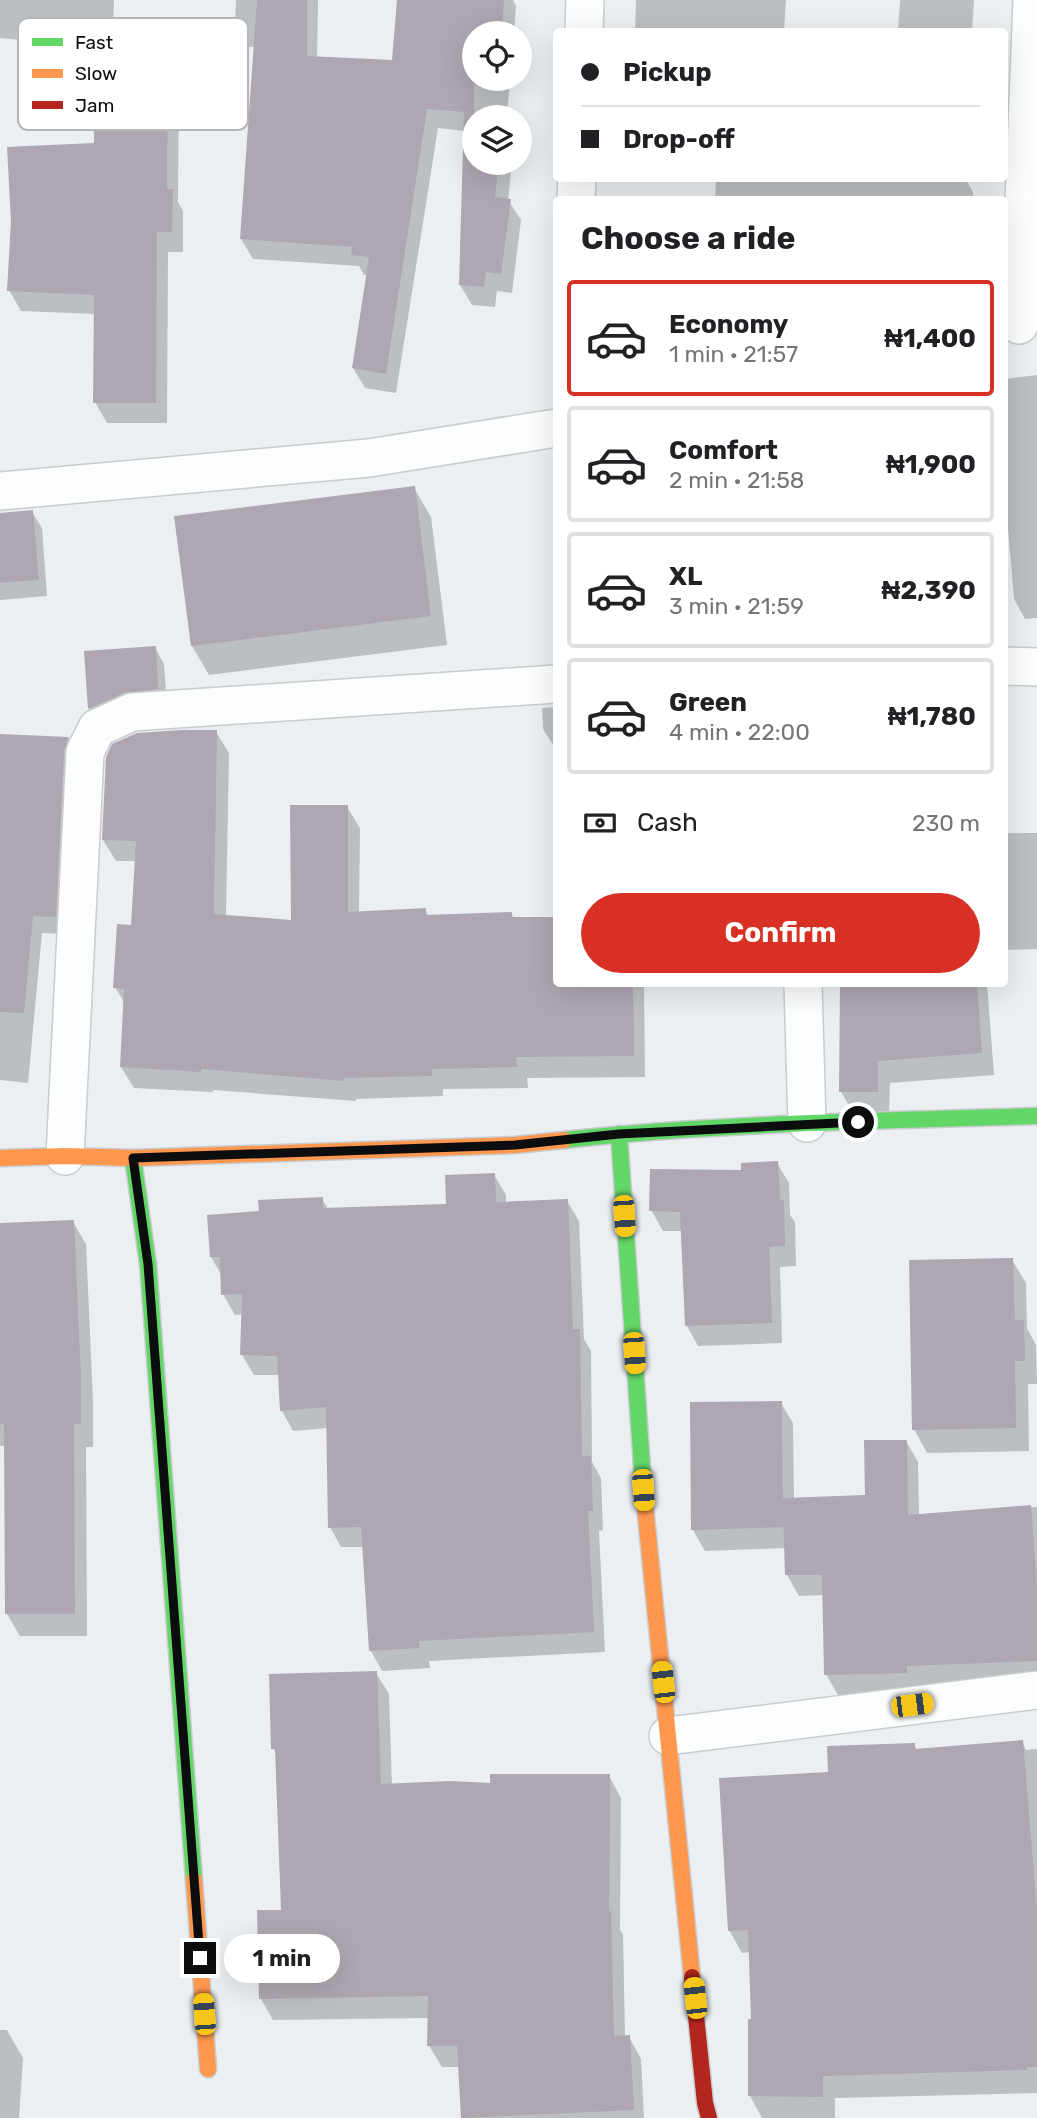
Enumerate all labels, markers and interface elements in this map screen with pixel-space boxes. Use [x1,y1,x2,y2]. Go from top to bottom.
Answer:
legend [18,18,248,130]
map controls [462,21,532,175]
button: locate [462,21,532,91]
text: Fast [75,31,114,54]
text: Pickup [623,57,712,88]
text: Slow [75,62,117,85]
text: Jam [75,94,114,117]
button: layers [462,105,532,175]
text: Drop-off [623,124,735,155]
text: Choose a ride [581,219,795,257]
icon: car [585,307,648,370]
text: Economy [669,309,788,340]
text: ₦1,400 [884,323,976,354]
text: 1 min · 21:57 [669,340,798,368]
icon: car [585,433,648,496]
text: Comfort [669,435,778,466]
text: ₦1,900 [886,449,976,480]
text: 2 min · 21:58 [669,466,804,494]
icon: car [585,559,648,622]
text: XL [669,561,702,592]
text: ₦2,390 [882,575,976,606]
text: 3 min · 21:59 [669,592,804,620]
icon: car [585,685,648,748]
text: Green [669,687,747,718]
text: ₦1,780 [888,701,976,732]
text: 4 min · 22:00 [669,718,810,746]
icon: cash [581,804,619,842]
text: Cash [637,807,698,838]
text: 230 m [912,809,980,837]
button: Confirm [581,893,980,973]
route start [842,1106,874,1138]
car [613,1194,636,1238]
car [623,1331,646,1375]
car [632,1468,655,1512]
car [651,1660,676,1704]
car [890,1692,935,1718]
callout: 1 min [224,1934,340,1982]
route end [184,1942,216,1974]
text: 1 min [253,1944,311,1972]
car [683,1976,708,2020]
car [193,1992,216,2036]

